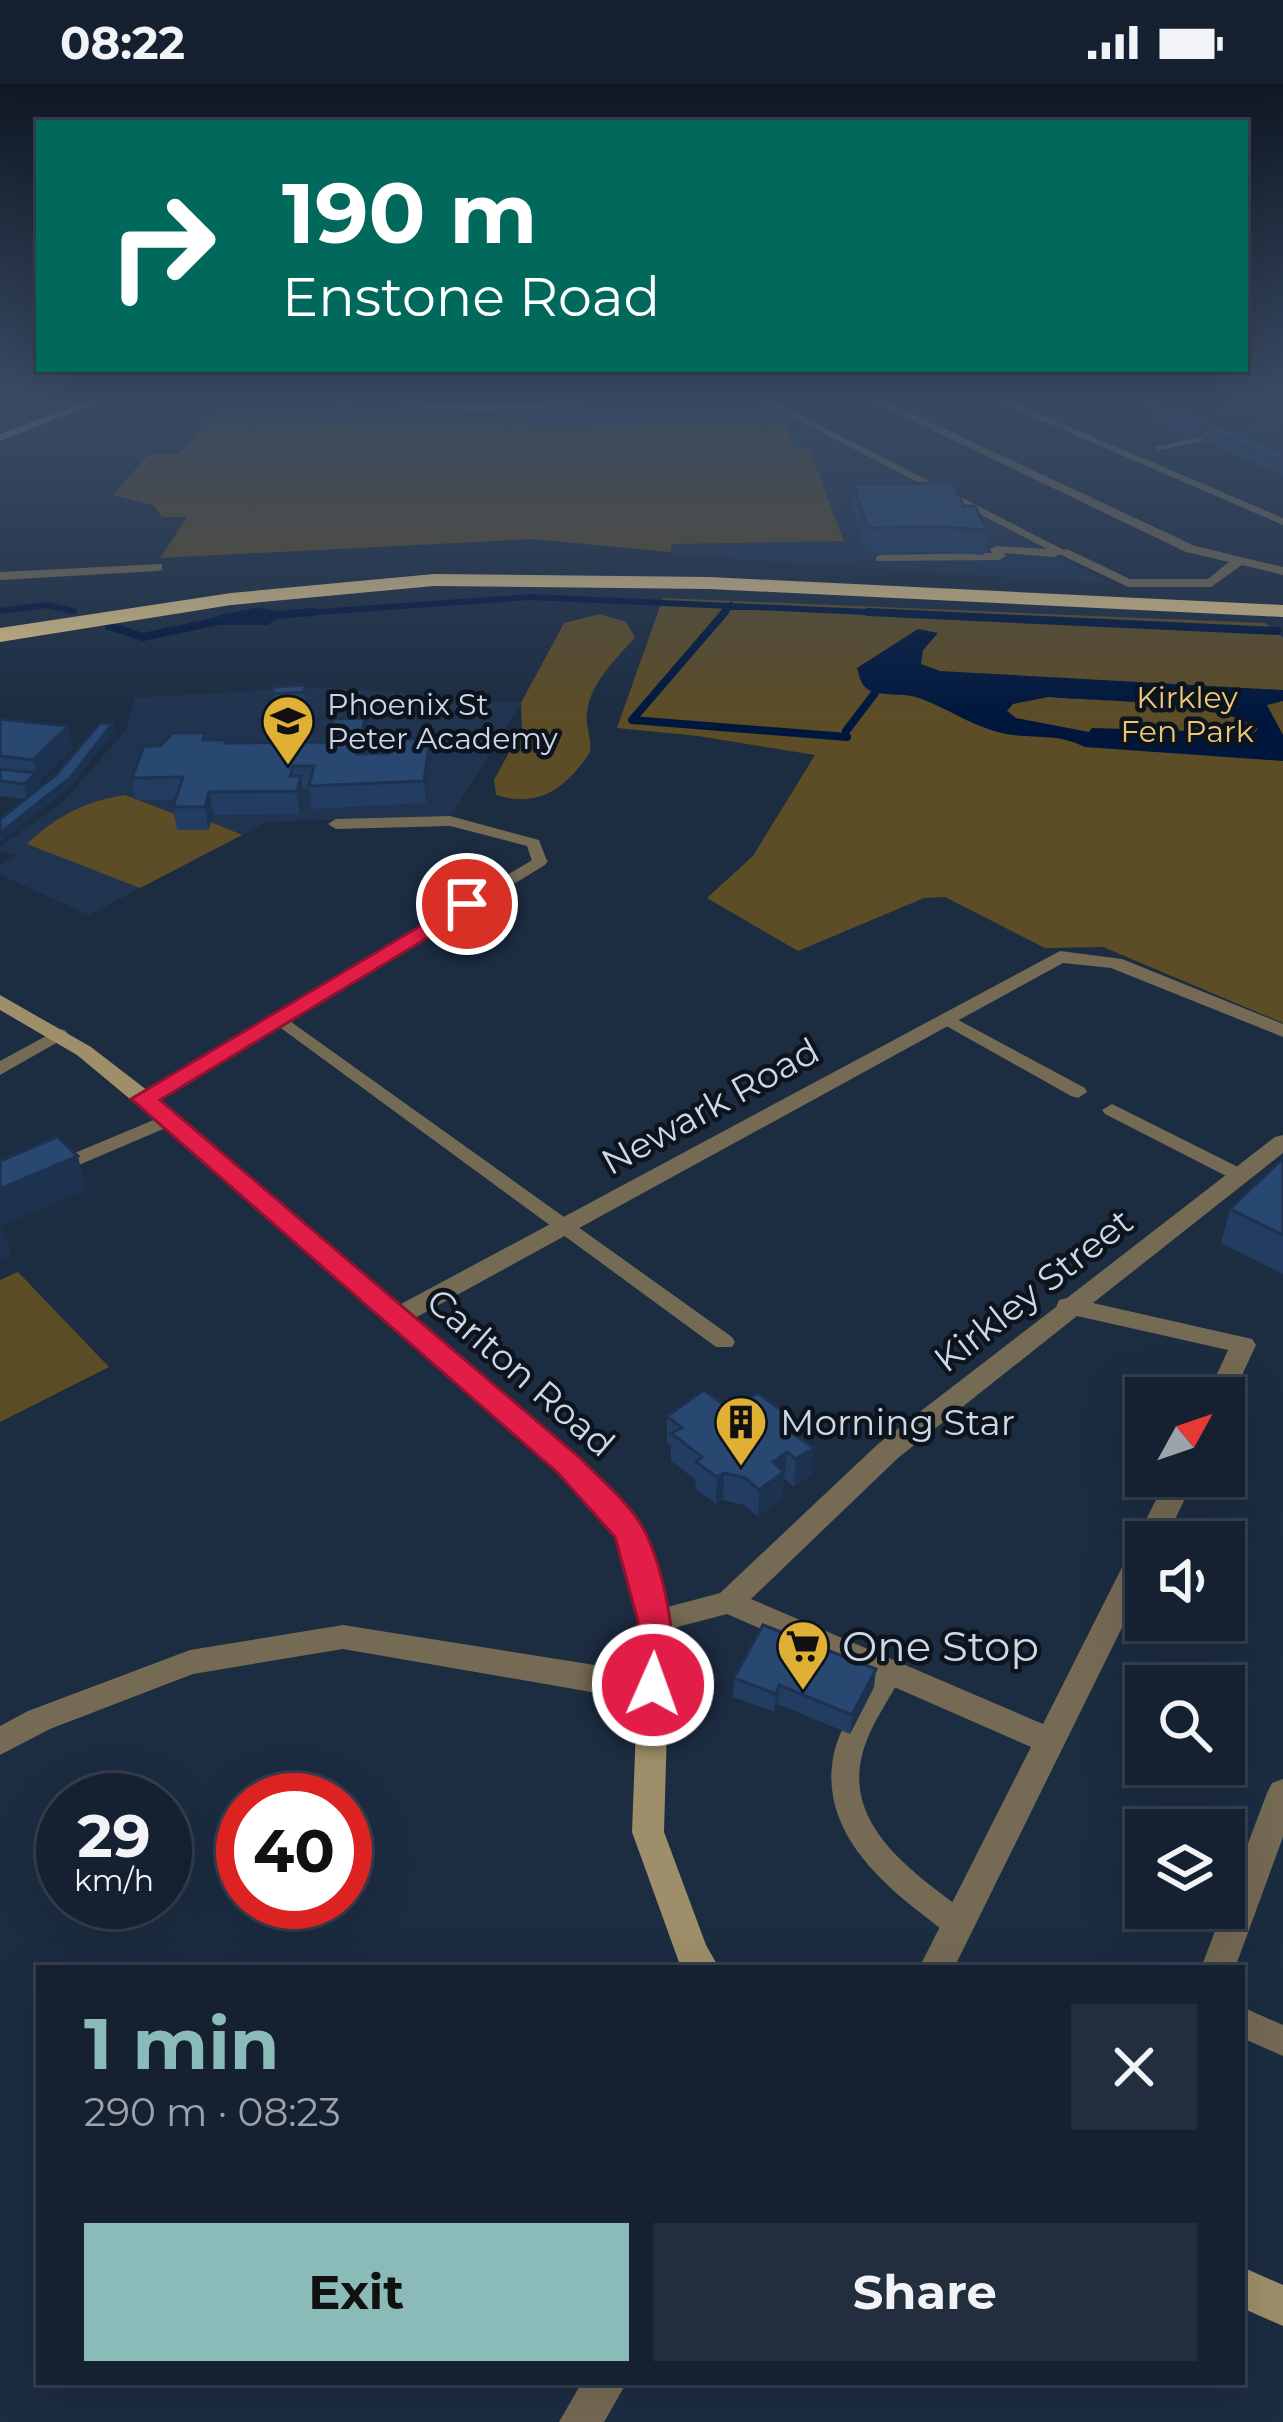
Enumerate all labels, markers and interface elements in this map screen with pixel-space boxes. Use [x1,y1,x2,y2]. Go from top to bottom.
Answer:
text: 08:22 [60,15,185,70]
text: 190 m [282,162,537,264]
icon: right [84,168,240,324]
text: Enstone Road [282,264,660,330]
park label: Kirkley Fen Park [1120,679,1254,750]
place label: Phoenix St Peter Academy [327,686,559,757]
school or university icon: Phoenix St Peter Academy [260,693,316,767]
pin [416,853,518,955]
icon: arrive [434,871,500,937]
street label: Newark Road [593,1028,827,1184]
street label: Kirkley Street [925,1199,1141,1381]
street label: Carlton Road [418,1278,624,1466]
north arrow [1125,1377,1245,1497]
map controls [1125,1377,1245,1929]
building icon: Morning Star [713,1394,769,1468]
place label: Morning Star [780,1400,1015,1444]
button: sound [1125,1521,1245,1641]
supermarket icon: One Stop [775,1618,831,1692]
place label: One Stop [842,1620,1039,1672]
position arrow [590,1622,716,1748]
button: search [1125,1665,1245,1785]
speed limit sign: 40 [216,1773,372,1929]
text: 29 [77,1799,151,1872]
button: layers [1125,1809,1245,1929]
text: km/h [74,1862,154,1899]
text: 1 min [84,1999,280,2087]
button: close [1071,2004,1197,2130]
text: 290 m · 08:23 [84,2088,341,2136]
button: Exit [84,2223,629,2361]
button: Share [653,2223,1197,2361]

